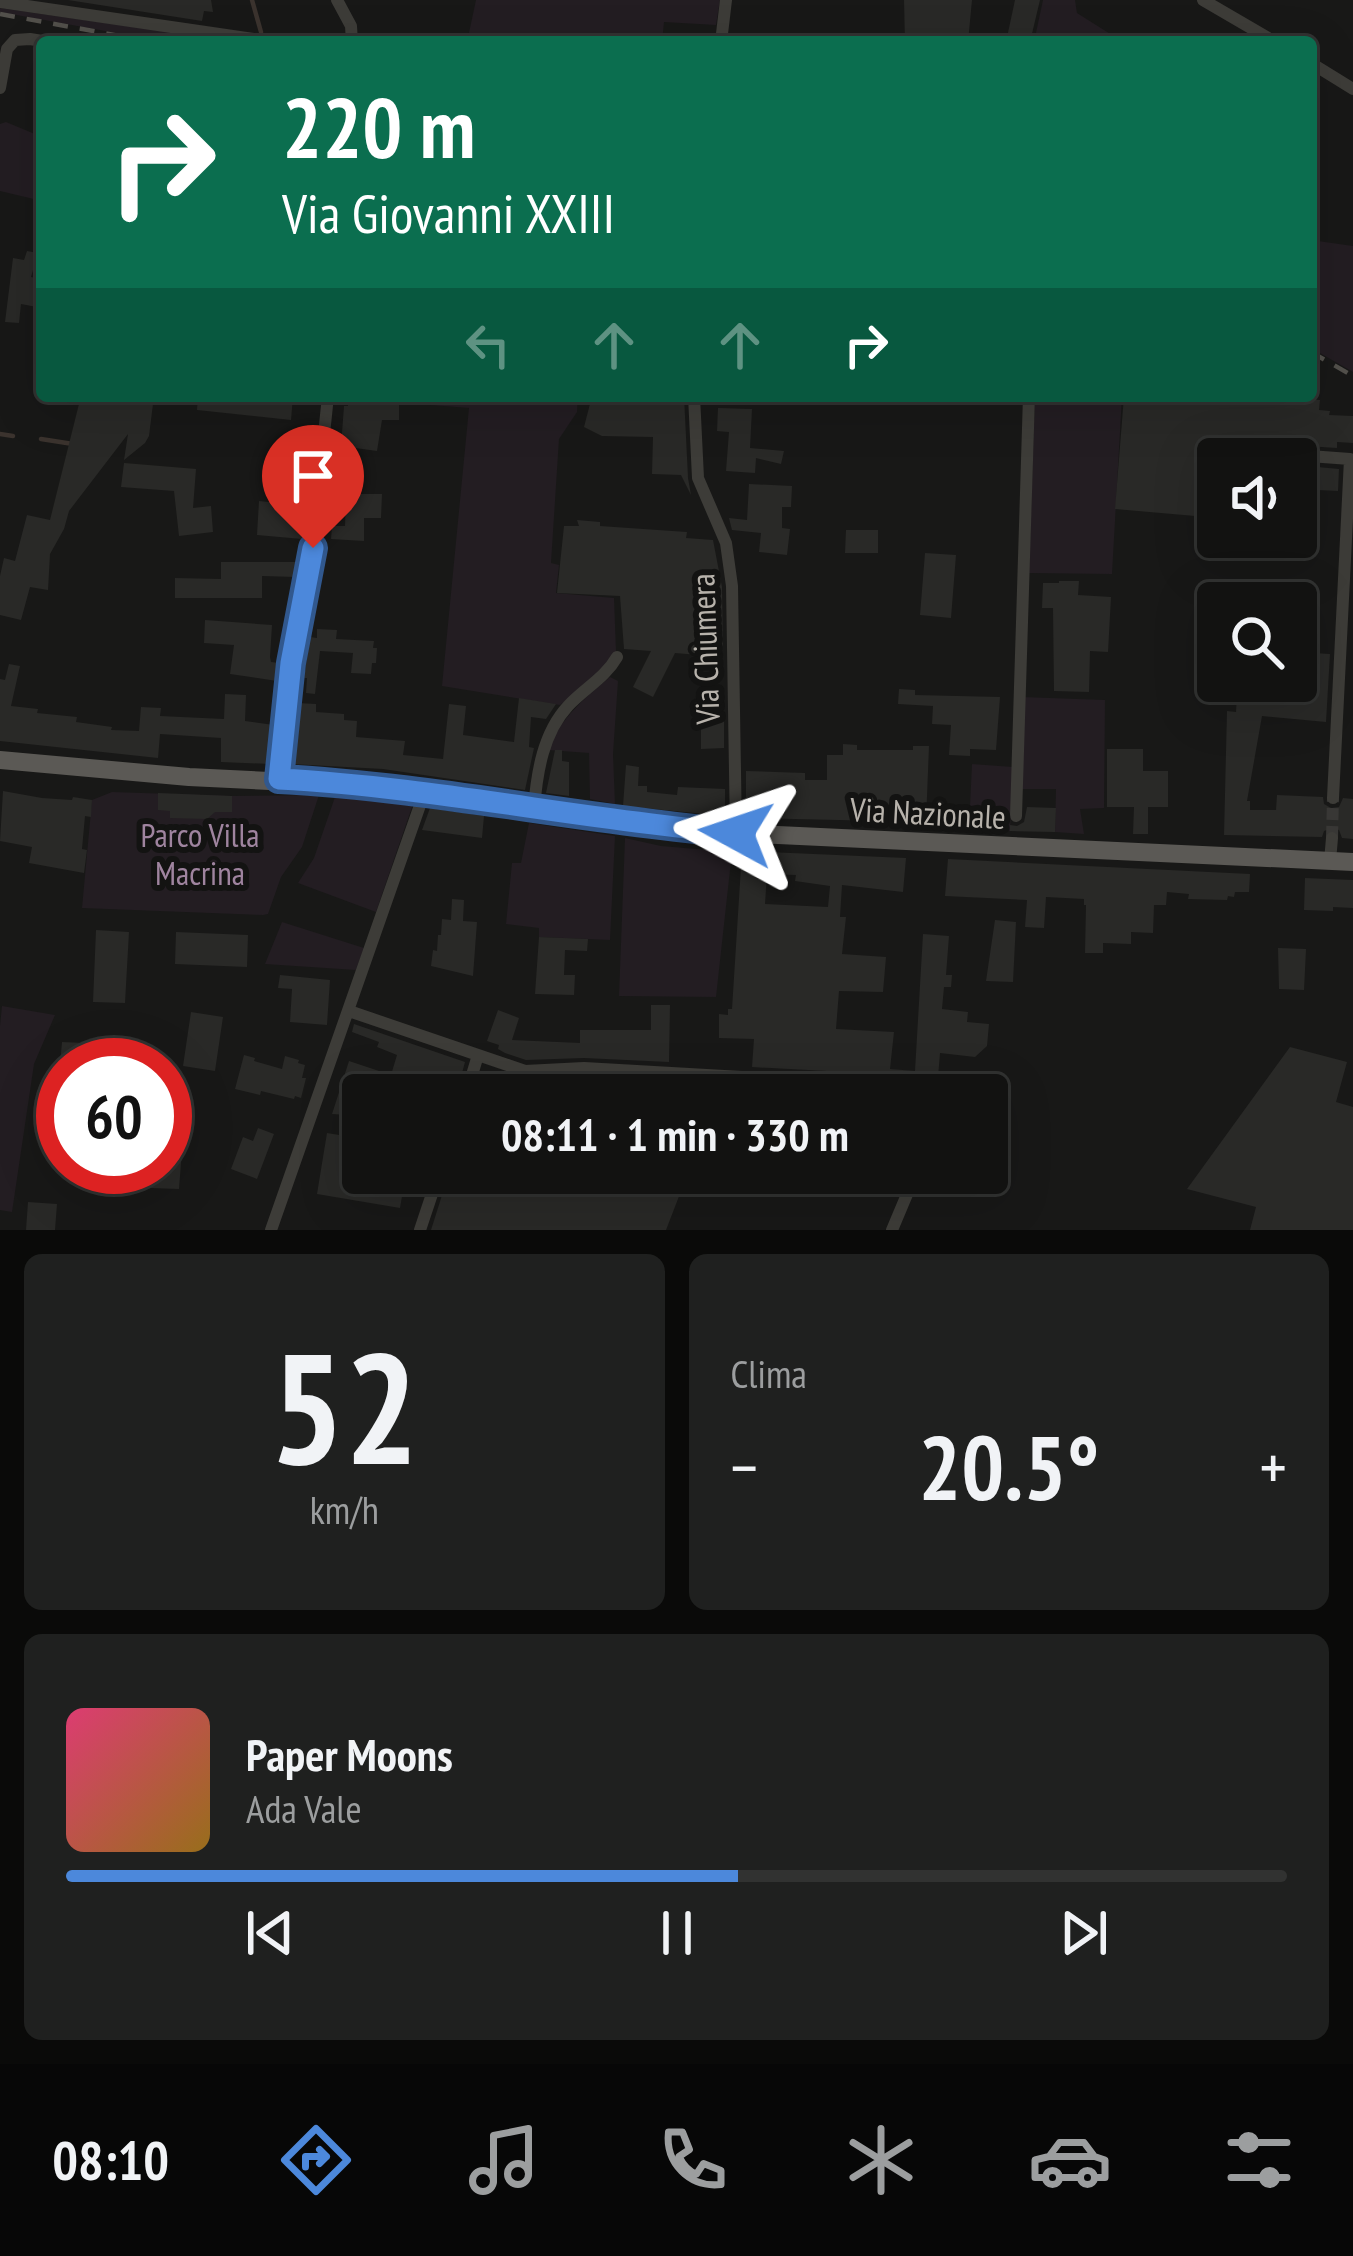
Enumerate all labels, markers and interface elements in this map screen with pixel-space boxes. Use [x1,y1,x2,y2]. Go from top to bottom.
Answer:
text: 220 m [282,72,475,181]
icon: right [84,84,240,240]
text: Via Giovanni XXIII [282,178,615,248]
icon: left [455,312,521,378]
icon: ahead [581,312,647,378]
icon: ahead [707,312,773,378]
icon: right [833,312,899,378]
pin [262,425,364,548]
map controls [1197,438,1317,702]
button: sound [1197,438,1317,558]
icon: arrive [280,443,346,509]
street label: Via Chiumera [680,573,729,726]
button: search [1197,582,1317,702]
position arrow [673,770,799,896]
street label: Via Nazionale [848,787,1007,838]
park label: Parco Villa Macrina [141,813,259,894]
speed limit sign: 60 [36,1038,192,1194]
text: 08:11 · 1 min · 330 m [501,1105,849,1163]
text: 52 [270,1305,419,1507]
text: Clima [731,1348,807,1399]
text: 20.5° [918,1408,1099,1525]
text: − [731,1424,758,1509]
text: + [1260,1424,1287,1509]
text: km/h [310,1484,379,1535]
text: Paper Moons [246,1725,453,1783]
text: Ada Vale [246,1783,362,1834]
icon: previous [237,1900,303,1966]
icon: pause [644,1900,710,1966]
icon: next [1051,1900,1117,1966]
icon: directions [274,2118,358,2202]
icon: music [462,2118,546,2202]
icon: phone [651,2118,735,2202]
icon: climate [839,2118,923,2202]
icon: car [1028,2118,1112,2202]
icon: filters [1217,2118,1301,2202]
text: 08:10 [52,2125,169,2195]

